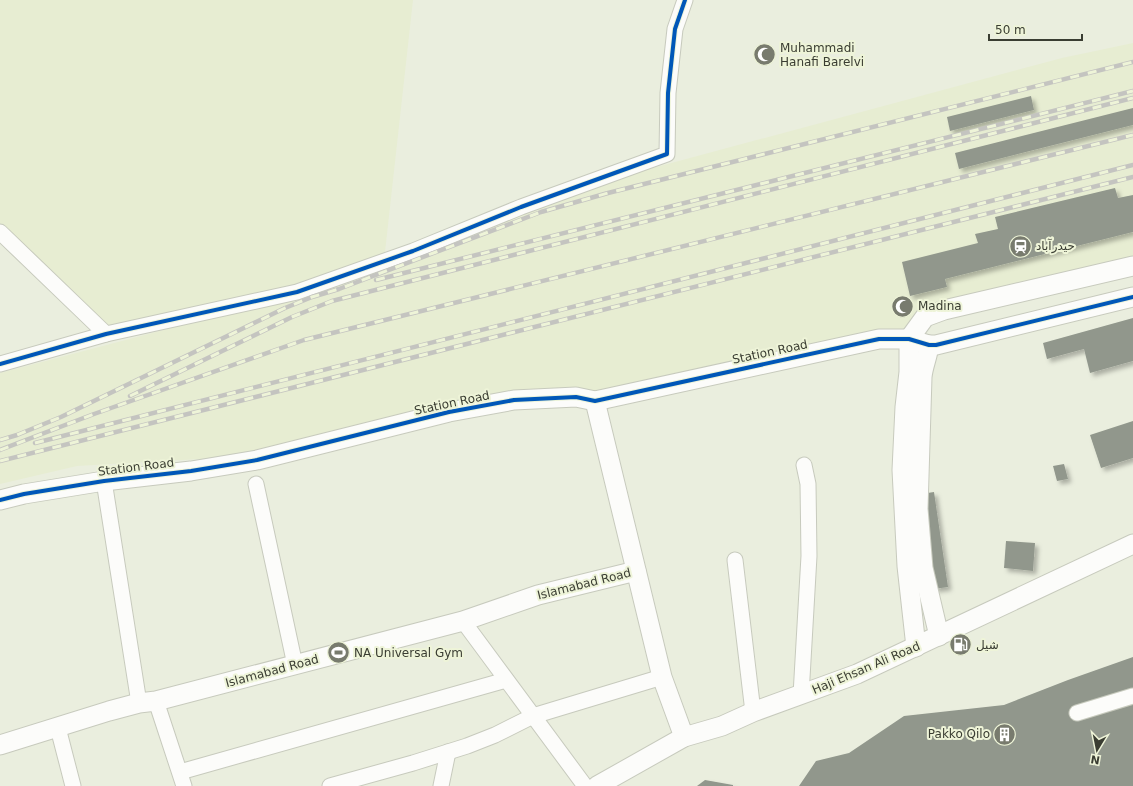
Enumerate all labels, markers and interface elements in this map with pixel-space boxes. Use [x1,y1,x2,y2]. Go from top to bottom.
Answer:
scale bar [989,16,1082,42]
text: 50 m [995,23,1026,37]
place label: Muhammadi Hanafi Barelvi [780,41,864,69]
mosque icon: Muhammadi Hanafi Barelvi [751,42,777,68]
station icon: حیدرآباد [1008,233,1034,259]
place label: حیدرآباد [1036,238,1075,254]
mosque icon: Madina [889,293,915,319]
place label: Madina [918,299,962,313]
street label: Station Road [731,337,809,367]
street label: Station Road [413,388,491,418]
street label: Station Road [97,455,175,479]
street label: Islamabad Road [536,566,632,602]
fuel station icon: شیل [948,632,974,658]
place label: شیل [976,638,999,652]
street label: Haji Ehsan Ali Road [810,639,922,697]
sports icon: NA Universal Gym [325,640,351,666]
place label: NA Universal Gym [354,646,463,660]
street label: Islamabad Road [224,652,320,690]
building icon: Pakko Qilo [992,721,1018,747]
place label: Pakko Qilo [928,727,990,741]
north arrow [1077,730,1117,770]
text: N [1090,752,1101,767]

